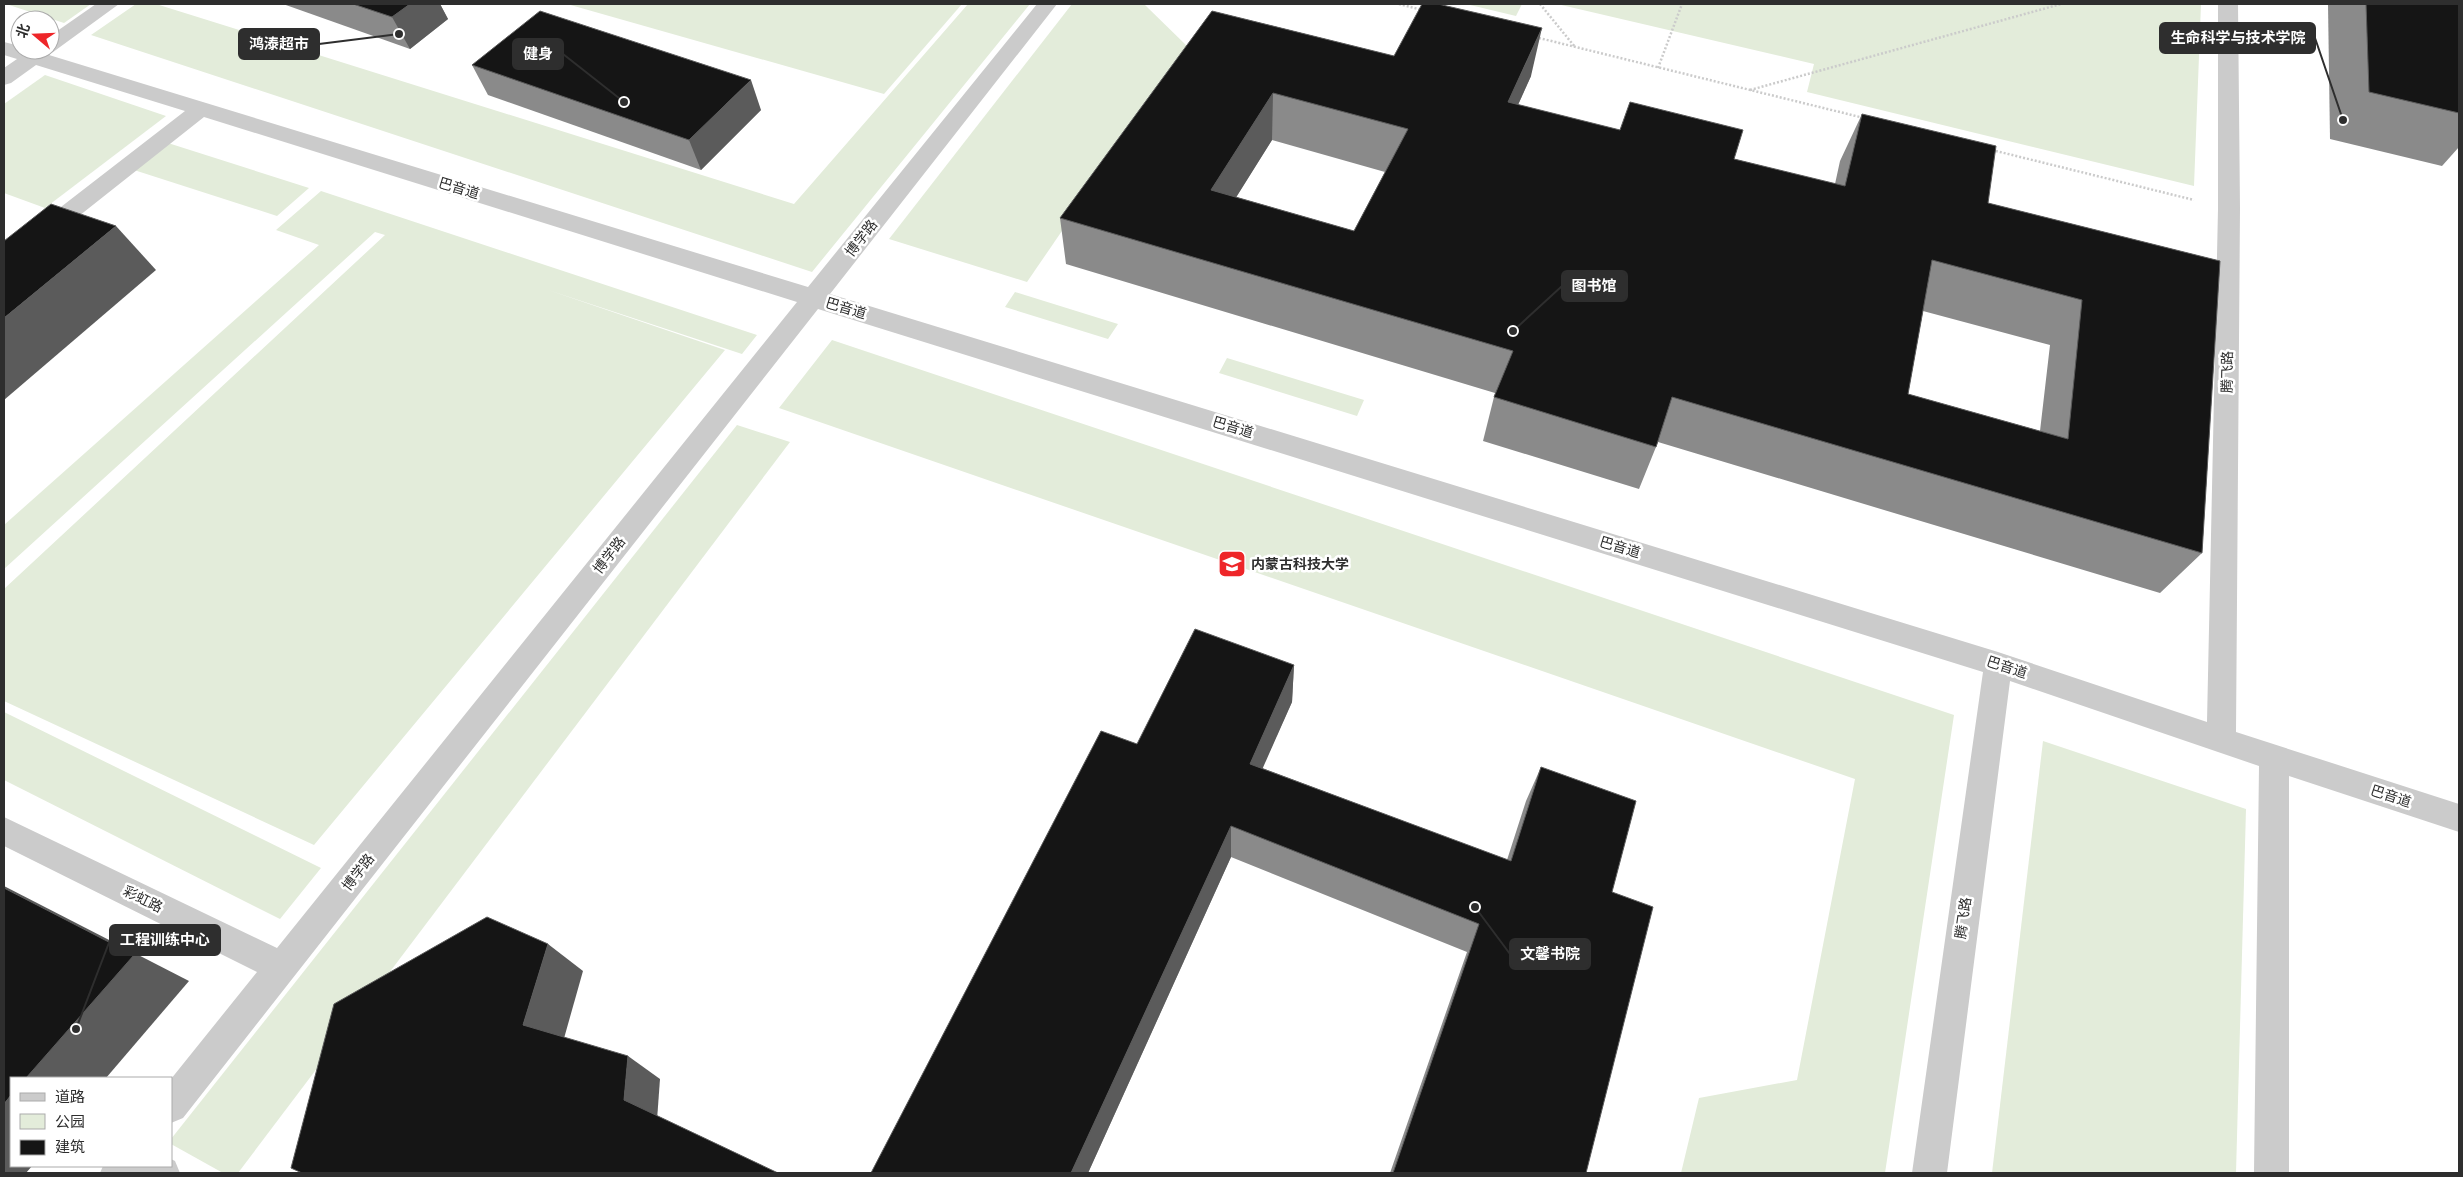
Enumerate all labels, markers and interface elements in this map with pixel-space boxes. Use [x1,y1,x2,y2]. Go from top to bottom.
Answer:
north arrow [10,10,60,60]
text: 北 [13,22,33,40]
callout: 生命科学与技术学院 [2160,23,2315,53]
callout: 鸿溙超市 [239,29,319,59]
text: 生命科学与技术学院 [2170,29,2306,47]
text: 鸿溙超市 [249,35,309,53]
callout: 健身 [513,39,563,69]
text: 健身 [523,45,553,63]
street label: 巴音道 [436,174,481,203]
street label: 博学路 [842,217,881,260]
callout: 图书馆 [1562,271,1627,301]
text: 图书馆 [1571,277,1617,295]
street label: 巴音道 [823,294,868,323]
street label: 腾飞路 [2219,351,2236,393]
street label: 巴音道 [1210,413,1255,442]
street label: 巴音道 [1597,533,1642,562]
street label: 博学路 [590,534,629,577]
school or university icon: 内蒙古科技大学 [1217,549,1247,579]
place label: 内蒙古科技大学 [1251,556,1349,573]
street label: 巴音道 [1984,653,2029,682]
street label: 巴音道 [2368,782,2413,811]
street label: 博学路 [339,851,378,894]
street label: 彩虹路 [120,883,165,916]
street label: 腾飞路 [1952,896,1975,940]
callout: 工程训练中心 [110,925,220,955]
text: 工程训练中心 [120,931,210,949]
callout: 文馨书院 [1510,939,1590,969]
text: 文馨书院 [1520,945,1580,963]
legend [10,1077,172,1167]
text: 道路 [55,1088,85,1106]
text: 公园 [55,1113,85,1131]
text: 建筑 [55,1138,85,1156]

